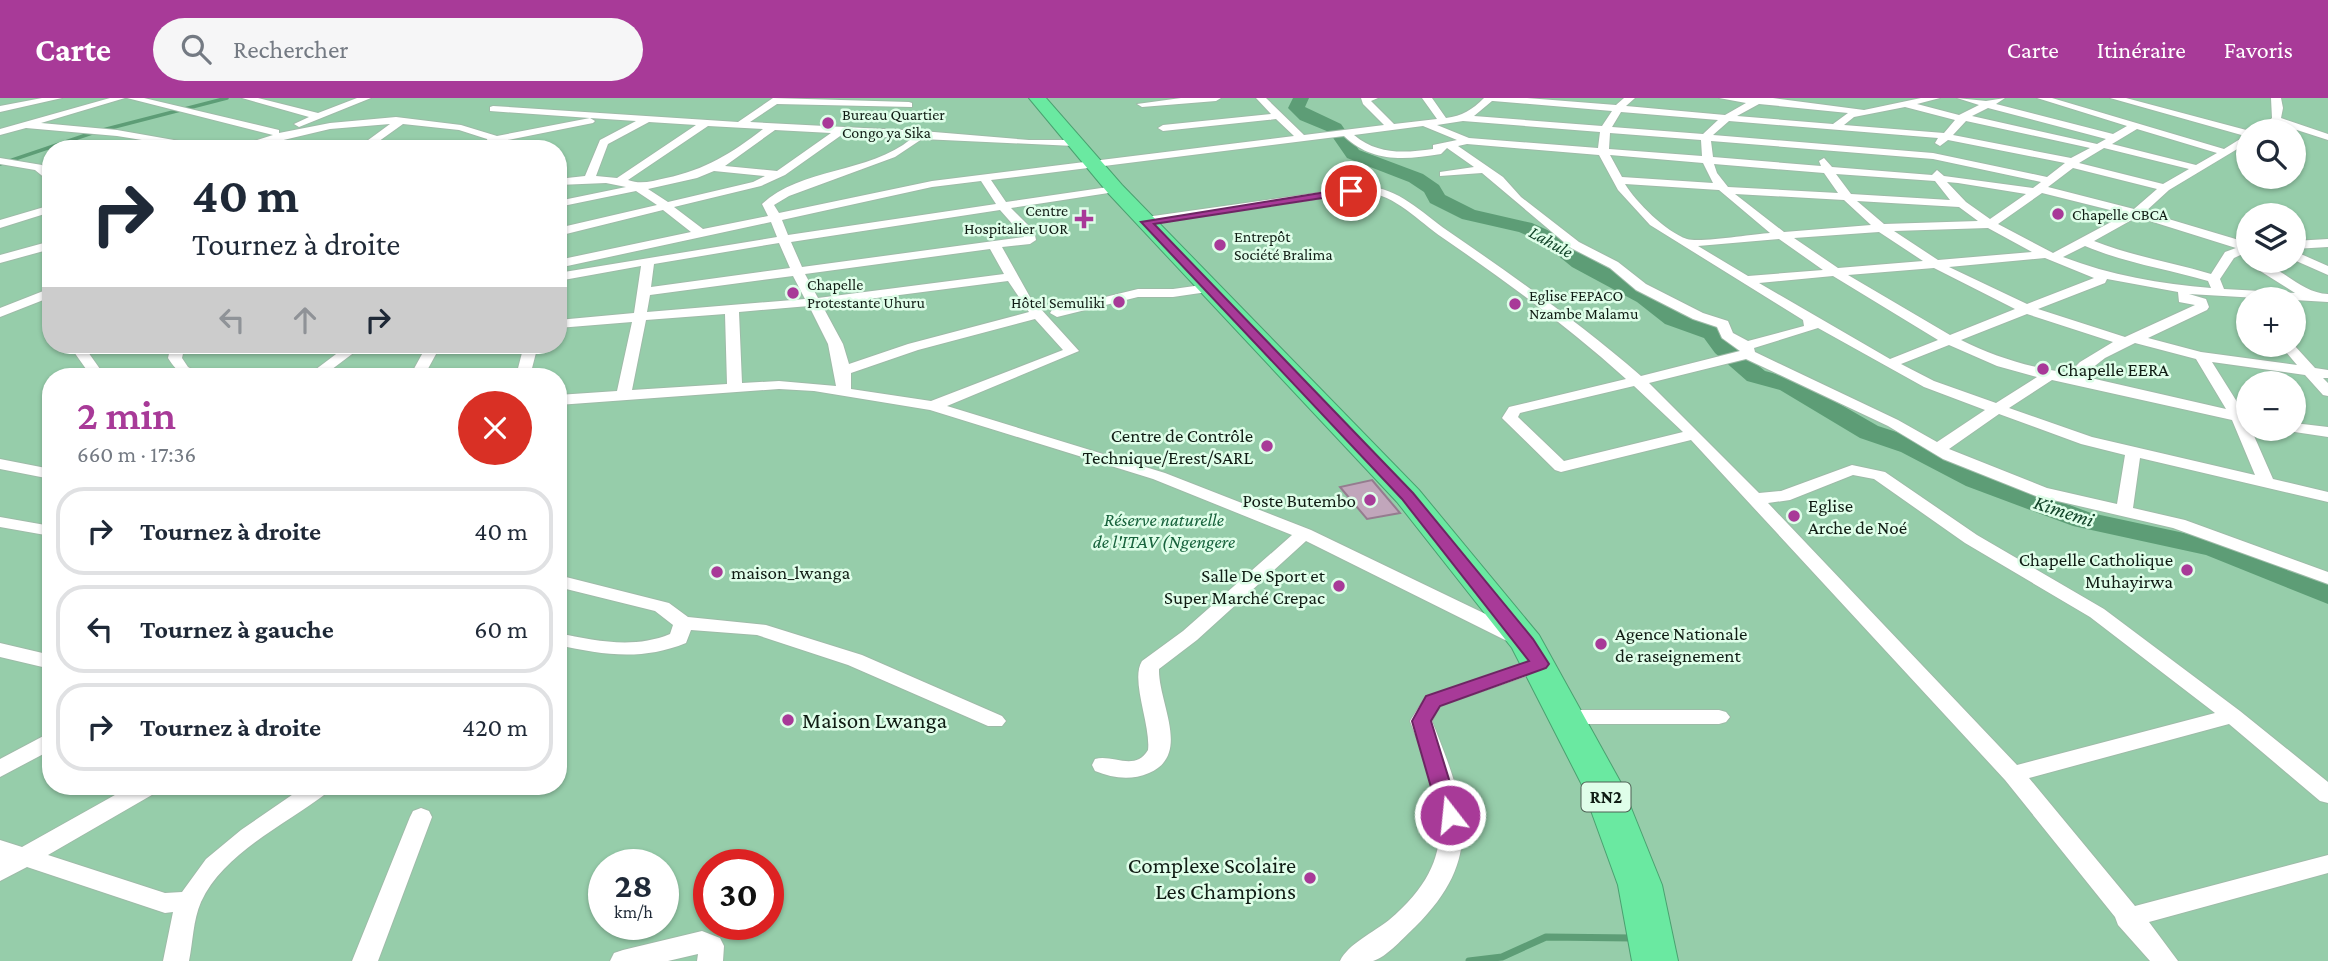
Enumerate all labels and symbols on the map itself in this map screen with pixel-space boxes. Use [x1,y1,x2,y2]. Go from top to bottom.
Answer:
place label: Bureau Quartier Congo ya Sika [842,106,945,142]
marker: Bureau Quartier Congo ya Sika [820,115,836,131]
pin [1321,161,1381,221]
place label: Centre Hospitalier UOR [964,202,1068,238]
marker: Chapelle CBCA [2050,206,2066,222]
place label: Chapelle CBCA [2072,206,2169,224]
marker: Centre Hospitalier UOR [1074,209,1094,229]
water label: Lahule [1526,222,1576,262]
place label: Entrepôt Société Bralima [1234,228,1333,263]
marker: Entrepôt Société Bralima [1212,237,1228,253]
place label: Chapelle Protestante Uhuru [807,276,925,311]
marker: Chapelle Protestante Uhuru [785,285,801,301]
place label: Eglise FEPACO Nzambe Malamu [1529,287,1639,322]
place label: Hôtel Semuliki [1011,294,1105,311]
marker: Hôtel Semuliki [1111,294,1127,310]
marker: Eglise FEPACO Nzambe Malamu [1507,296,1523,312]
place label: Chapelle EERA [2057,359,2169,380]
marker: Chapelle EERA [2035,361,2051,377]
place label: Centre de Contrôle Technique/Erest/SARL [1082,425,1254,468]
marker: Centre de Contrôle Technique/Erest/SARL [1259,438,1275,454]
place label: Poste Butembo [1242,490,1356,511]
water label: Kimemi [2031,490,2097,532]
marker: Poste Butembo [1362,492,1378,508]
place label: Eglise Arche de Noé [1808,495,1907,538]
marker: Eglise Arche de Noé [1786,508,1802,524]
park label: Réserve naturelle de l'ITAV (Ngengere [1093,509,1235,553]
place label: Chapelle Catholique Muhayirwa [2019,549,2173,592]
place label: maison_lwanga [731,562,851,583]
marker: Chapelle Catholique Muhayirwa [2179,562,2195,578]
marker: maison_lwanga [709,564,725,580]
place label: Salle De Sport et Super Marché Crepac [1164,565,1326,608]
marker: Salle De Sport et Super Marché Crepac [1331,578,1347,594]
place label: Agence Nationale de raseignement [1615,623,1747,666]
marker: Agence Nationale de raseignement [1593,636,1609,652]
place label: Maison Lwanga [802,707,948,733]
marker: Maison Lwanga [780,712,796,728]
position arrow [1413,778,1487,852]
road number: RN2 [1582,782,1630,812]
speed limit sign: 30 [693,849,784,940]
place label: Complexe Scolaire Les Champions [1128,852,1296,904]
marker: Complexe Scolaire Les Champions [1302,870,1318,886]

